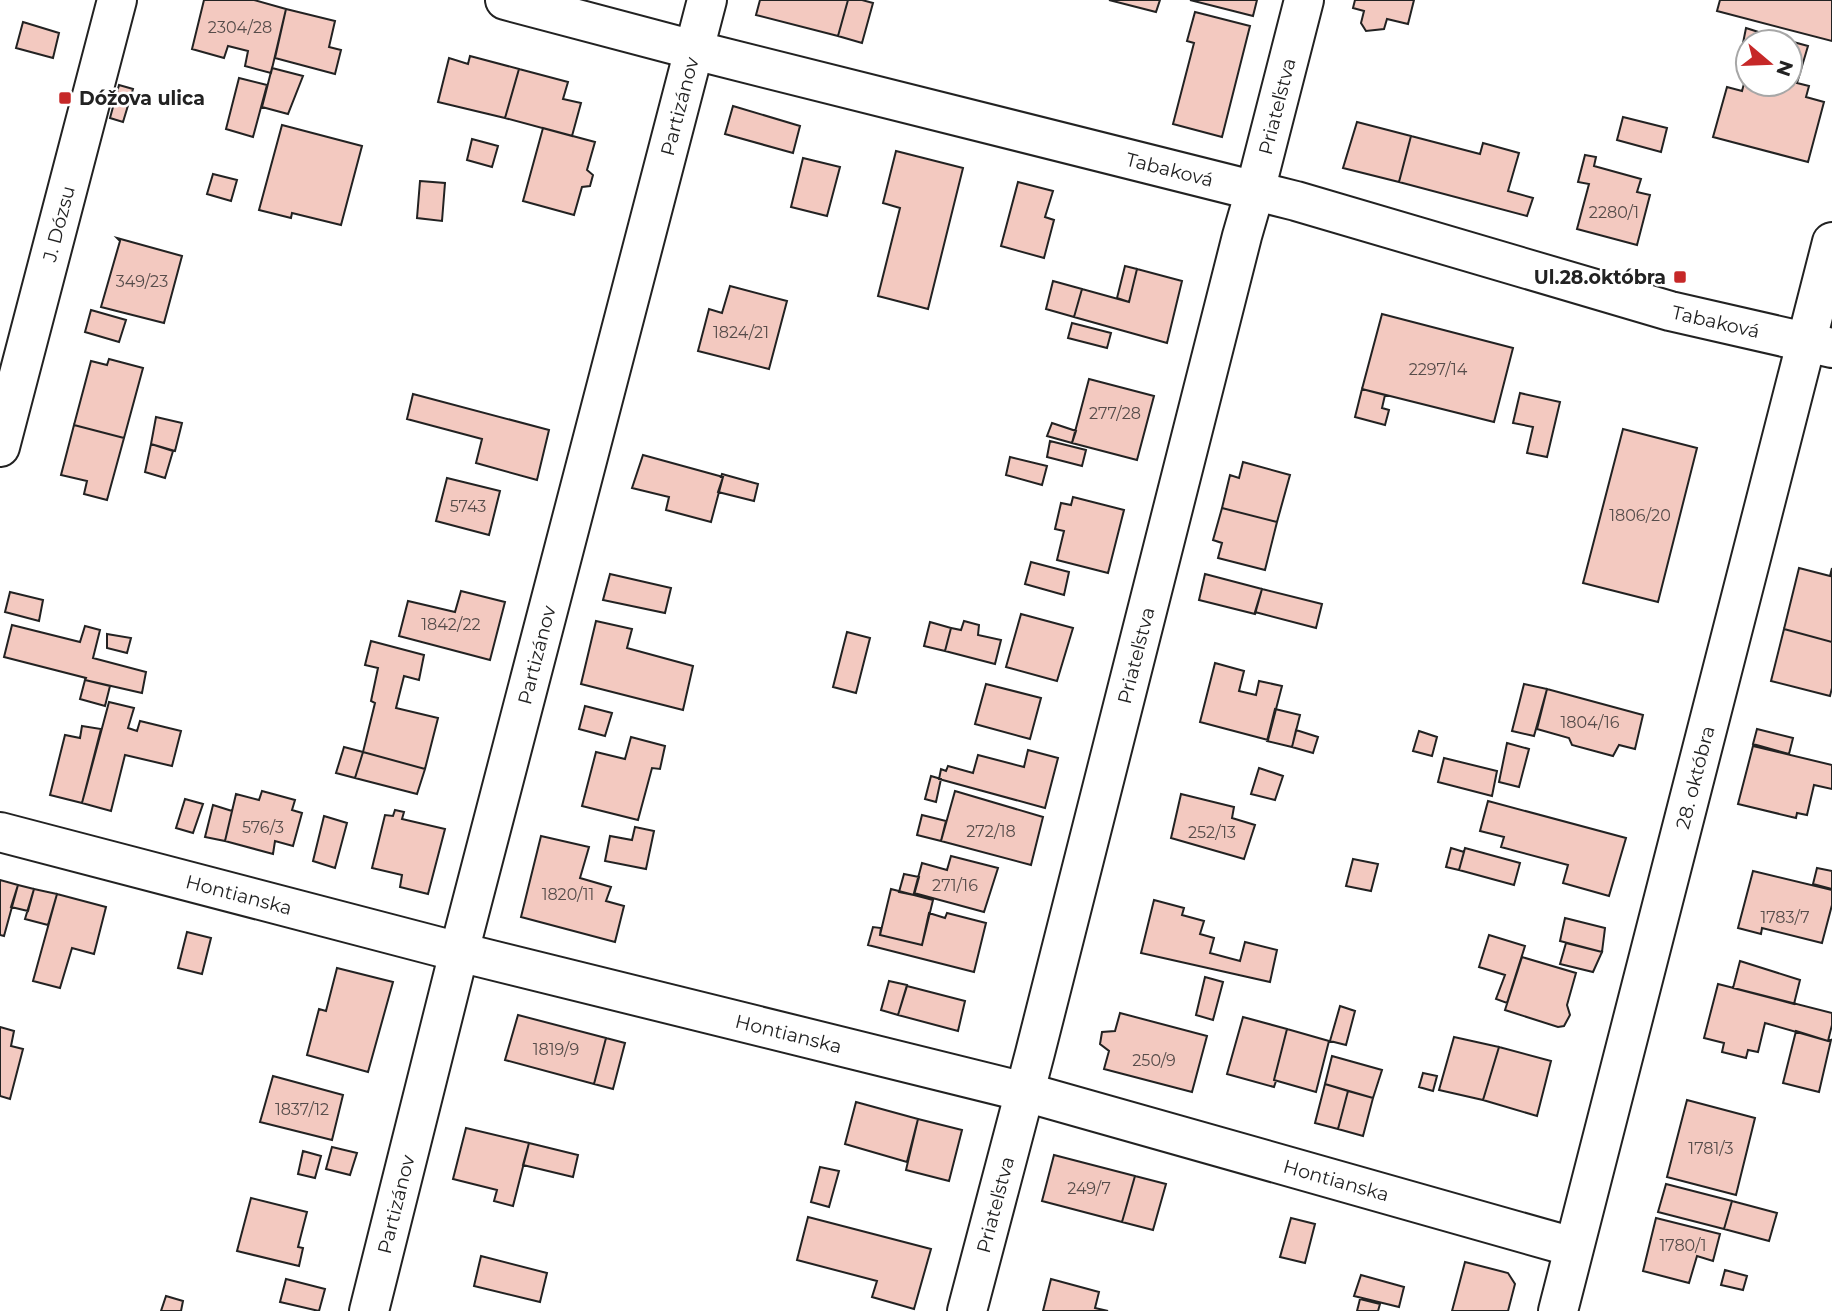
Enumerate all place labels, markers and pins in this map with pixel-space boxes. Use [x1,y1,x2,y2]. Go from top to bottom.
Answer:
place label: Dóžova ulica [79,87,205,110]
marker: Dóžova ulica [57,90,73,106]
place label: Ul.28.októbra [1534,266,1666,289]
marker: Ul.28.októbra [1672,269,1688,285]

